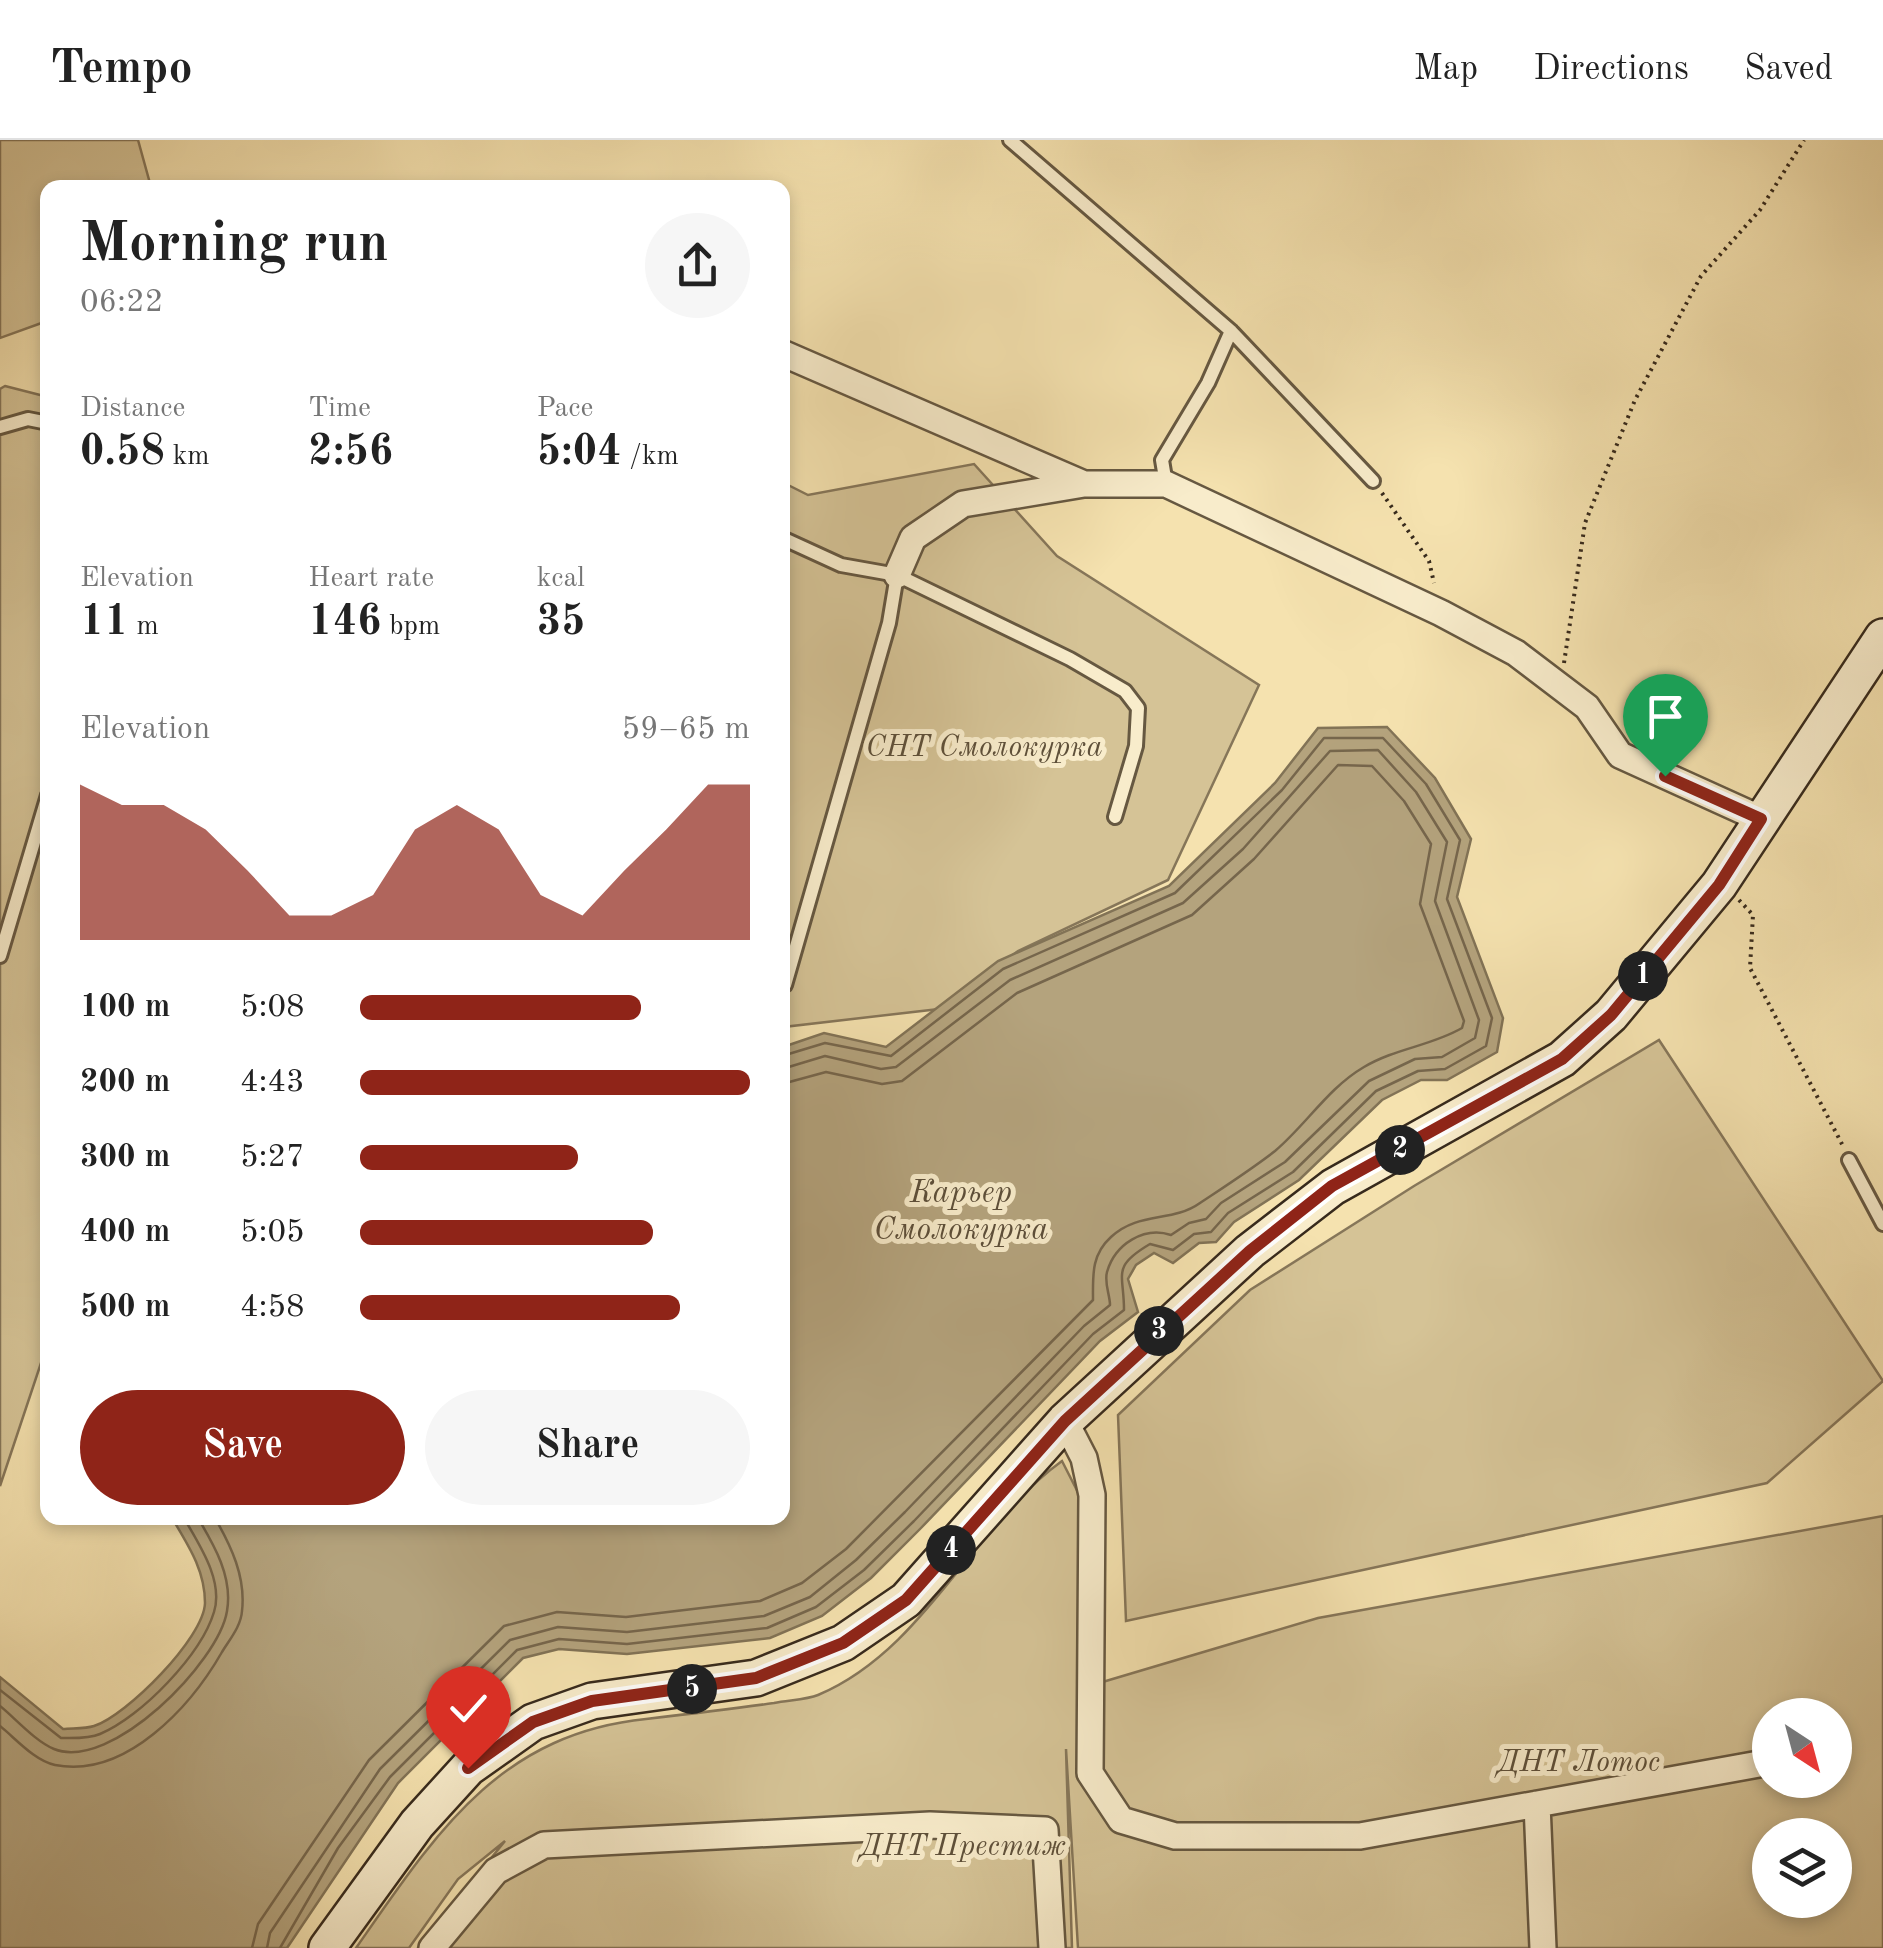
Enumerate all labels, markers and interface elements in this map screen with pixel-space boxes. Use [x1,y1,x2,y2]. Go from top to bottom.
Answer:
text: Tempo [50,45,193,93]
text: Map [1413,52,1478,87]
text: Directions [1533,52,1689,87]
text: Saved [1744,52,1833,87]
button: share [645,213,750,318]
text: Morning run [80,218,389,273]
text: 06:22 [80,287,163,319]
text: Distance [80,395,185,423]
text: Time [308,395,371,423]
text: Pace [537,395,593,423]
text: 0.58 [80,432,165,474]
text: 2:56 [308,432,393,474]
text: 5:04 [537,432,622,474]
text: km [165,443,209,471]
text: /km [622,443,679,471]
text: Elevation [80,565,194,593]
text: Heart rate [308,565,434,593]
text: kcal [537,565,585,593]
text: 11 [80,602,129,644]
text: 146 [308,602,381,644]
text: 35 [537,602,585,644]
text: m [129,613,159,641]
text: bpm [381,613,440,641]
pin [1623,674,1708,777]
icon: arrive [1638,689,1693,744]
text: Elevation [80,714,210,746]
text: 59–65 m [622,714,750,746]
park label: СНТ Смолокурка [865,733,1103,763]
pin: 1 [1618,951,1668,1001]
text: 1 [1635,962,1651,990]
text: 100 m [80,992,170,1024]
text: 5:08 [240,992,305,1024]
text: 200 m [80,1067,170,1099]
text: 4:43 [240,1067,305,1099]
pin: 2 [1375,1125,1425,1175]
text: 2 [1392,1136,1408,1164]
text: 300 m [80,1142,170,1174]
text: 5:27 [240,1142,305,1174]
water label: Карьер Смолокурка [874,1178,1048,1247]
text: 400 m [80,1217,170,1249]
text: 5:05 [240,1217,305,1249]
text: 500 m [80,1292,170,1324]
text: 4:58 [240,1292,305,1324]
pin: 3 [1134,1306,1184,1356]
text: 3 [1151,1317,1167,1345]
button: Save [80,1390,405,1505]
button: Share [425,1390,750,1505]
pin: 4 [926,1525,976,1575]
text: 4 [943,1536,959,1564]
pin: 5 [667,1664,717,1714]
pin [426,1666,511,1769]
text: 5 [684,1675,700,1703]
icon: check [441,1681,496,1736]
north arrow [1752,1698,1852,1798]
map controls [1752,1698,1852,1918]
park label: ДНТ Лотос [1493,1748,1661,1778]
button: layers [1752,1818,1852,1918]
park label: ДНТ Престиж [856,1832,1066,1862]

